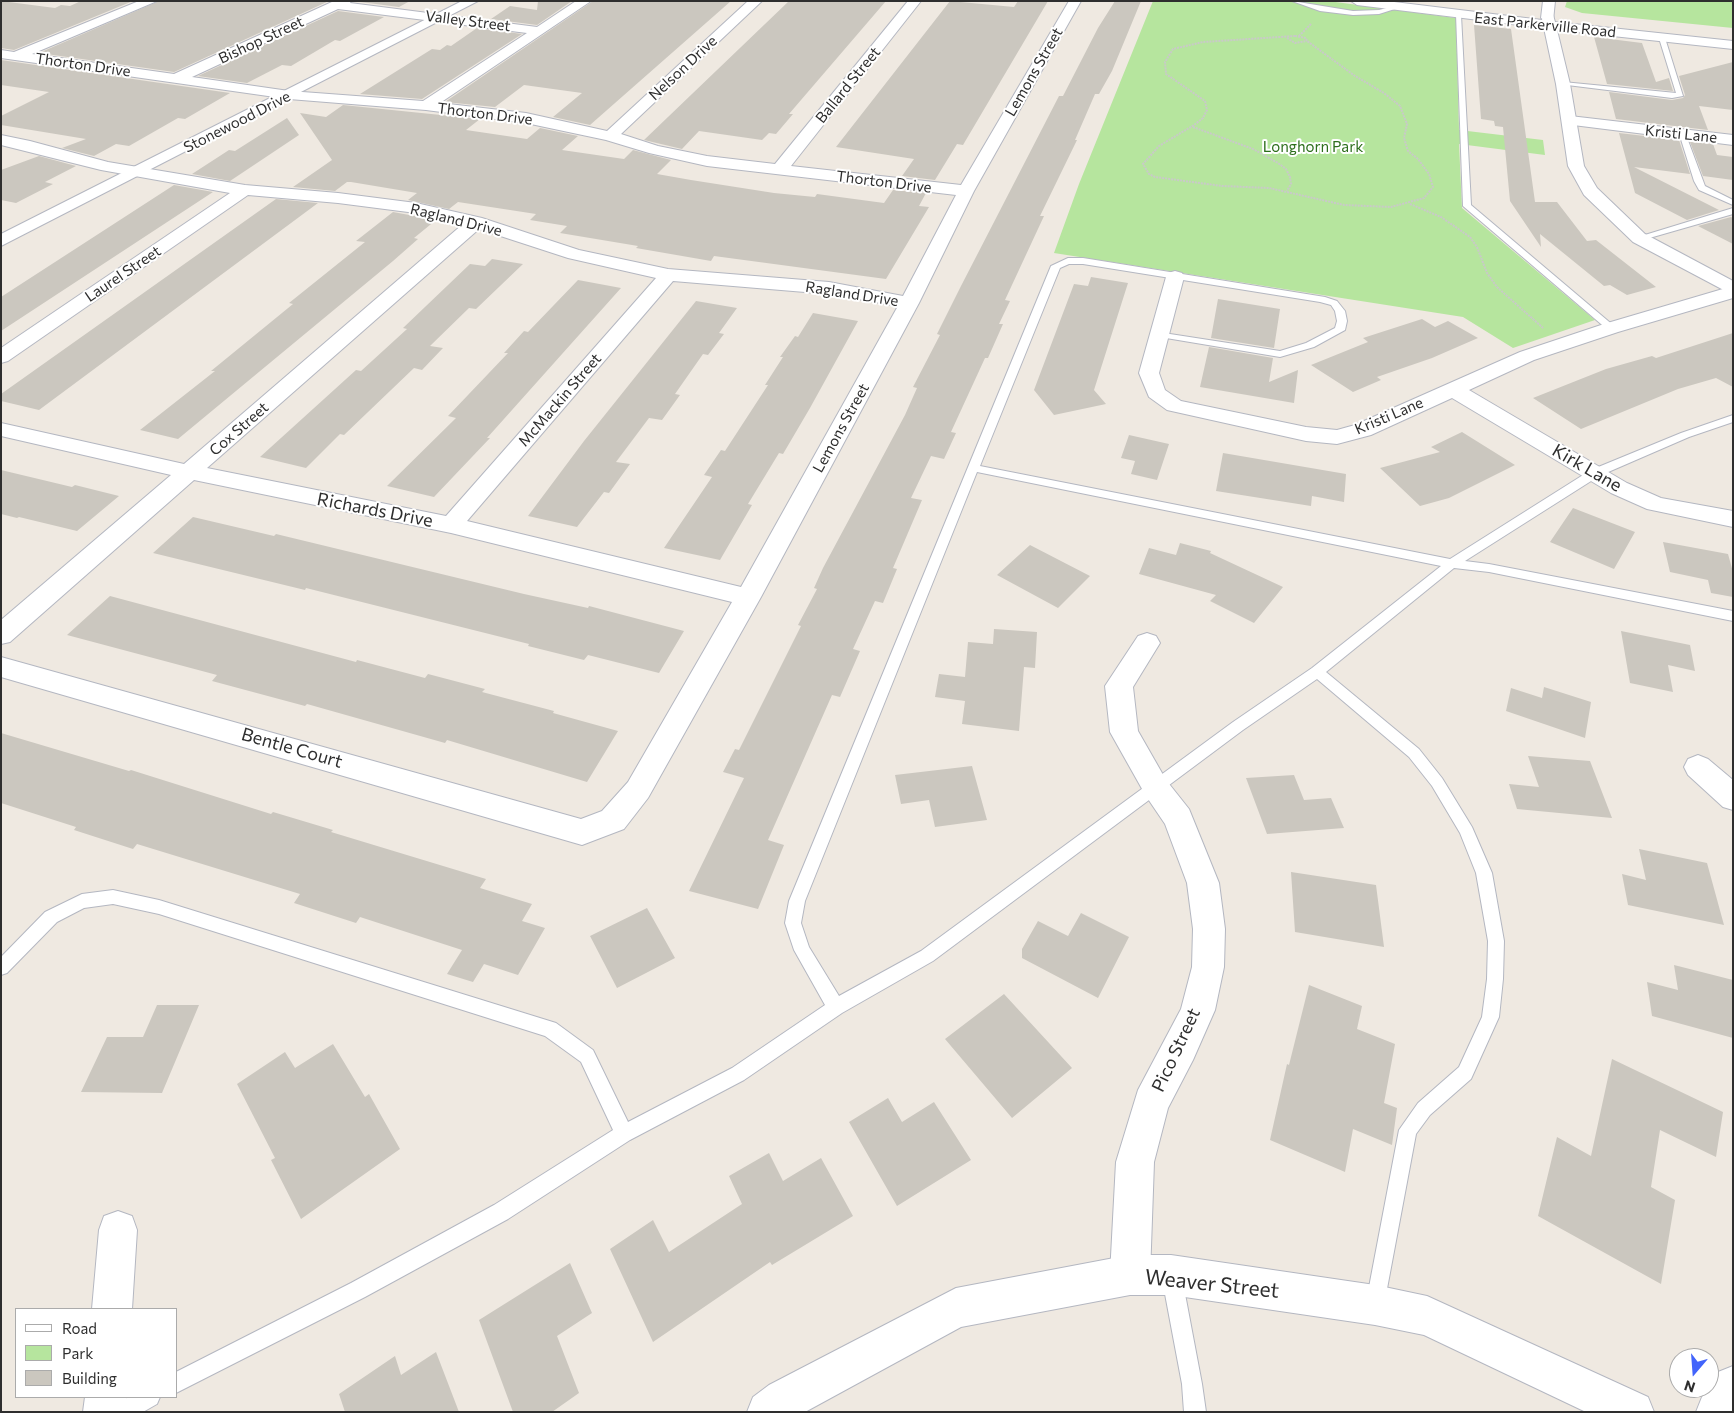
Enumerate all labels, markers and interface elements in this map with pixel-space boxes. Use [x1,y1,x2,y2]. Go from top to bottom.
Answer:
street label: Valley Street [424,7,512,35]
street label: East Parkerville Road [1473,9,1617,41]
street label: Bishop Street [215,12,307,68]
street label: Lemons Street [1001,25,1067,119]
street label: Nelson Drive [645,32,721,104]
street label: Ballard Street [812,43,884,127]
street label: Thorton Drive [34,49,132,81]
street label: Stonewood Drive [181,87,293,157]
street label: Thorton Drive [436,99,534,129]
street label: Kristi Lane [1644,121,1718,147]
park label: Longhorn Park [1263,138,1363,156]
street label: Thorton Drive [835,167,933,197]
street label: Ragland Drive [408,200,504,240]
street label: Laurel Street [82,242,164,306]
street label: Ragland Drive [804,278,900,310]
street label: McMackin Street [515,350,605,450]
street label: Lemons Street [809,380,873,476]
street label: Kristi Lane [1352,394,1426,438]
street label: Cox Street [206,399,272,459]
street label: Kirk Lane [1548,439,1626,497]
street label: Richards Drive [315,488,435,532]
street label: Bentle Court [239,723,345,773]
street label: Pico Street [1147,1005,1205,1095]
street label: Weaver Street [1144,1264,1280,1304]
legend [15,1308,178,1398]
text: Road [62,1319,97,1337]
text: Park [62,1344,93,1362]
north arrow [1669,1348,1719,1398]
text: Building [62,1369,117,1387]
text: N [1682,1377,1697,1396]

